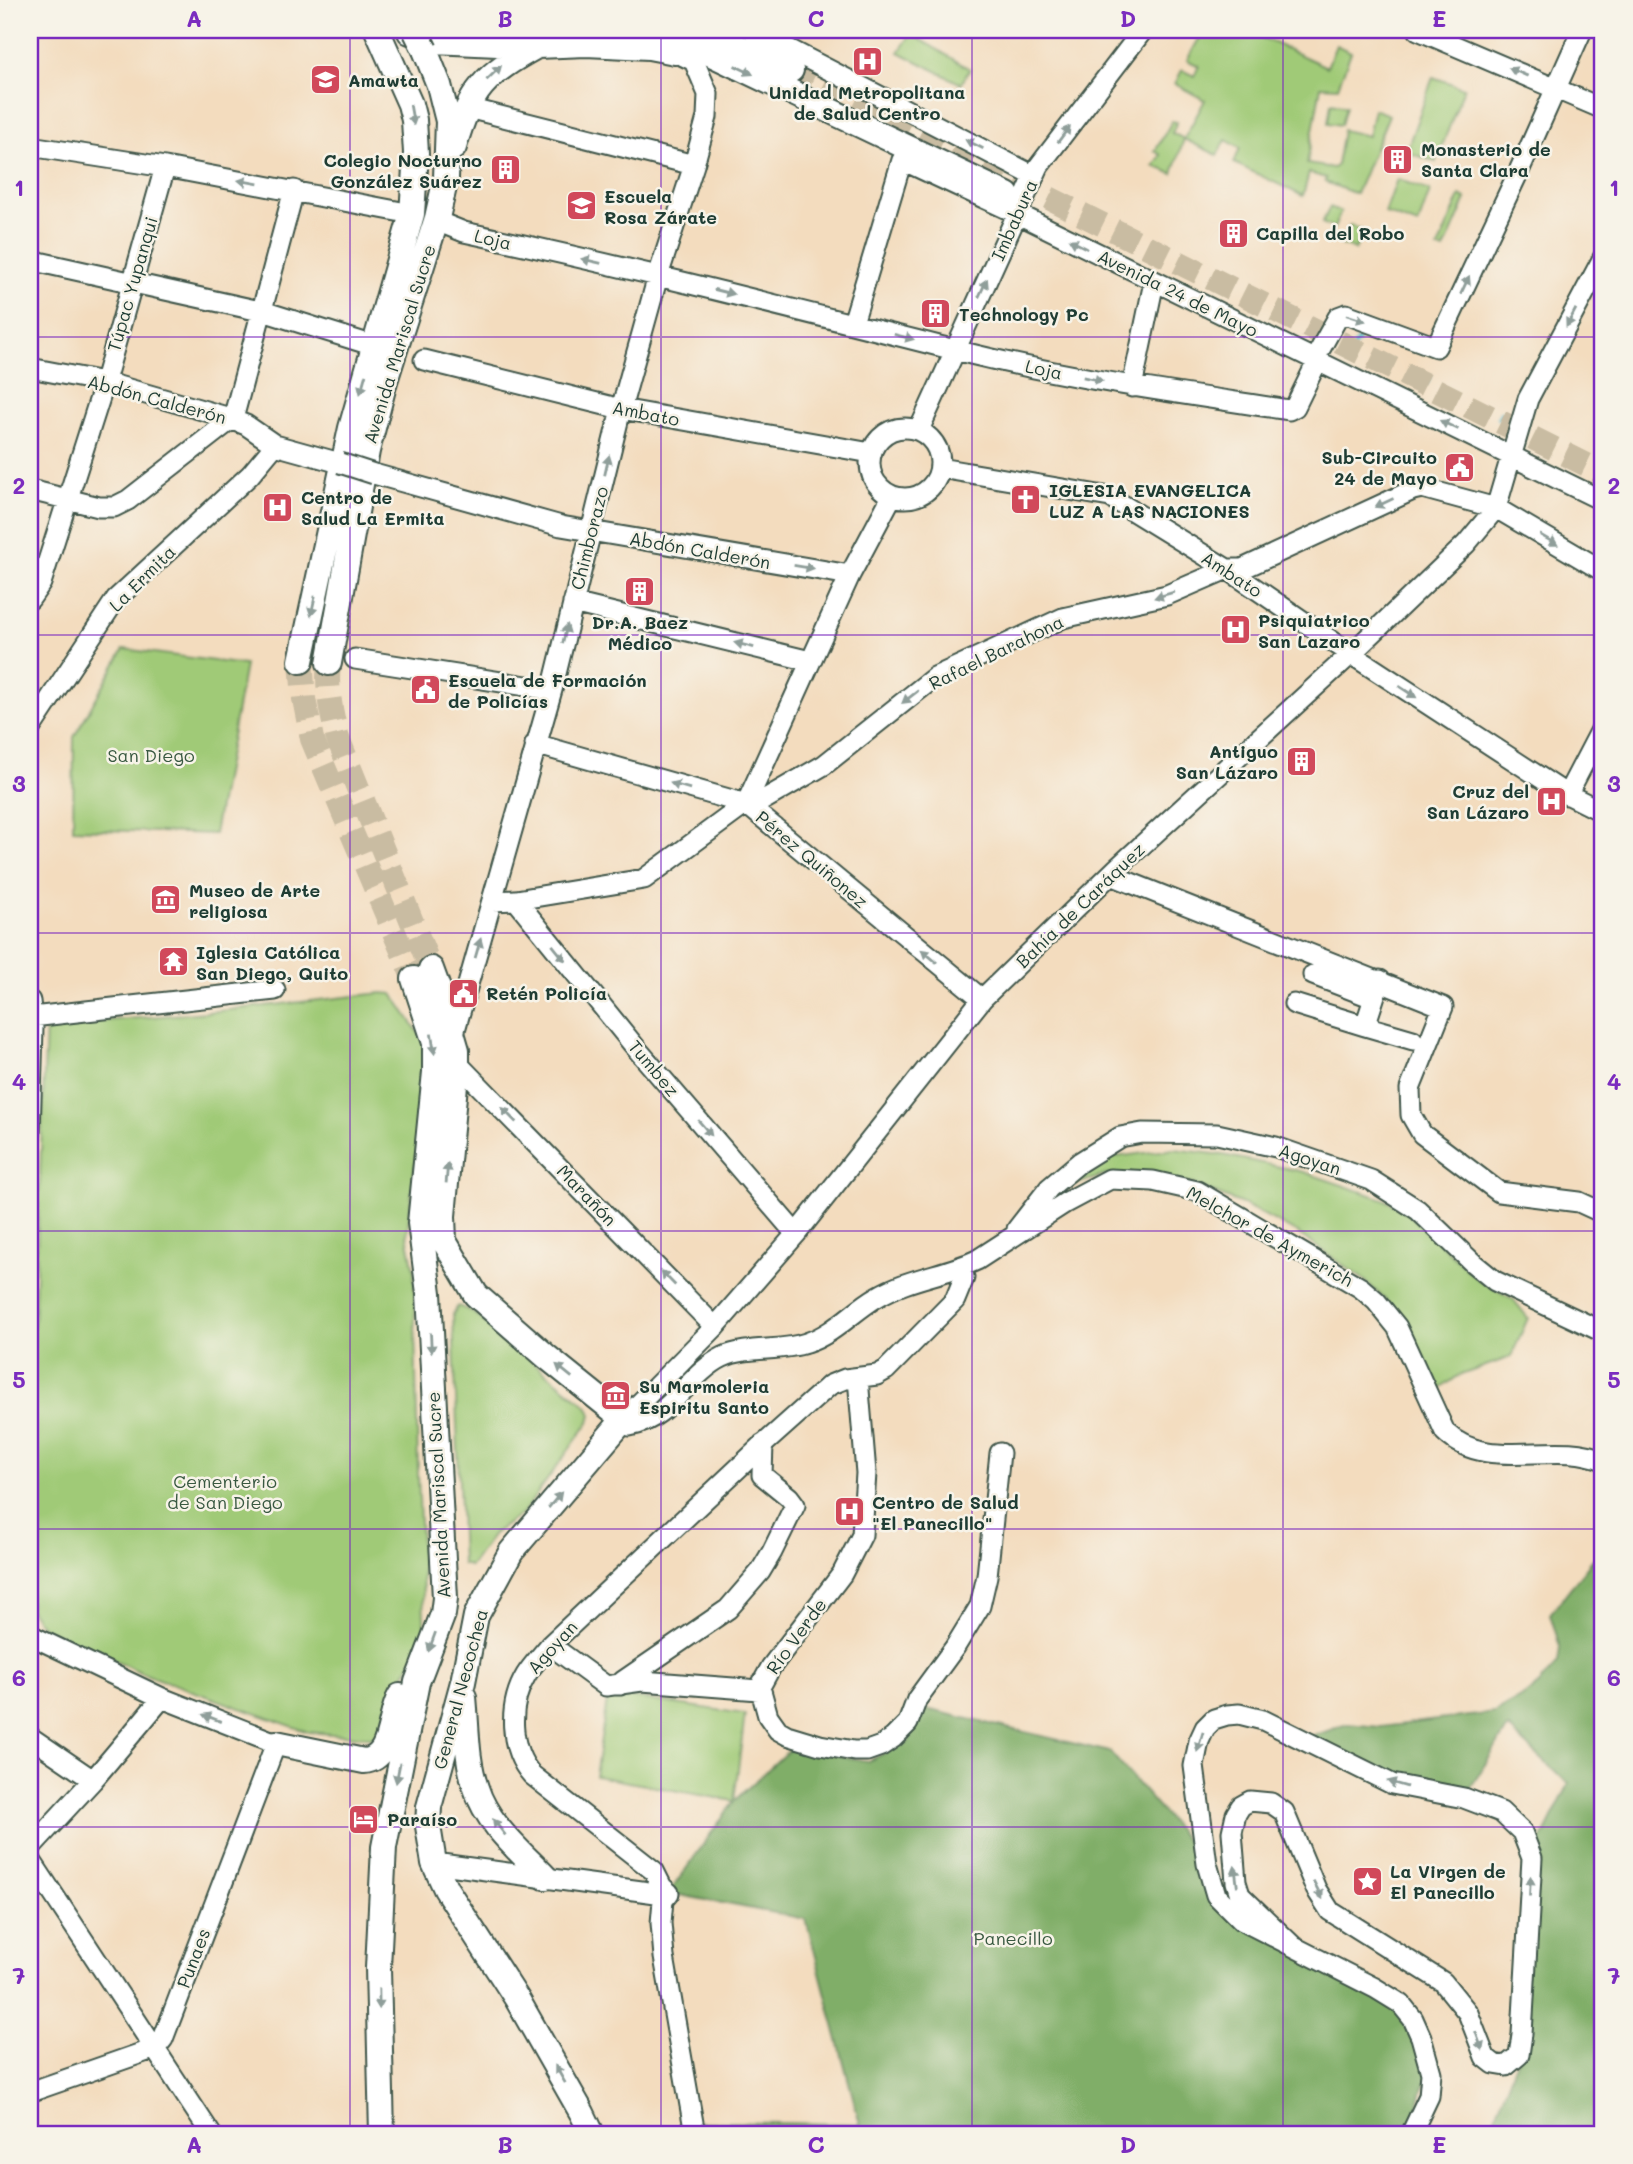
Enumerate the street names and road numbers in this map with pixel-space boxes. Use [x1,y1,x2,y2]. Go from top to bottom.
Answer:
street label: Imbabura [985,176,1043,264]
street label: Túpac Yupanqui [101,214,163,354]
street label: Loja [472,223,514,255]
street label: Avenida Mariscal Sucre [357,242,441,446]
street label: Avenida 24 de Mayo [1094,244,1262,342]
street label: Loja [1023,353,1065,385]
street label: Abdón Calderón [85,369,229,429]
street label: Ambato [610,395,682,431]
street label: Chimborazo [565,483,614,592]
street label: Abdón Calderón [628,526,772,574]
street label: La Ermita [104,540,180,616]
street label: Ambato [1197,545,1267,603]
street label: Rafael Barahona [925,609,1067,695]
street label: Pérez Quiñonez [751,805,873,913]
street label: Bahía de Caráquez [1010,837,1150,973]
street label: Tumbez [623,1035,685,1101]
street label: Agoyan [1276,1138,1344,1180]
street label: Marañón [552,1159,622,1231]
street label: Melchor de Aymerich [1182,1180,1358,1292]
street label: Avenida Mariscal Sucre [421,1391,455,1599]
street label: Río Verde [760,1593,832,1679]
street label: General Necochea [427,1606,493,1772]
street label: Agoyan [522,1615,582,1679]
street label: Punaes [171,1925,215,1991]

